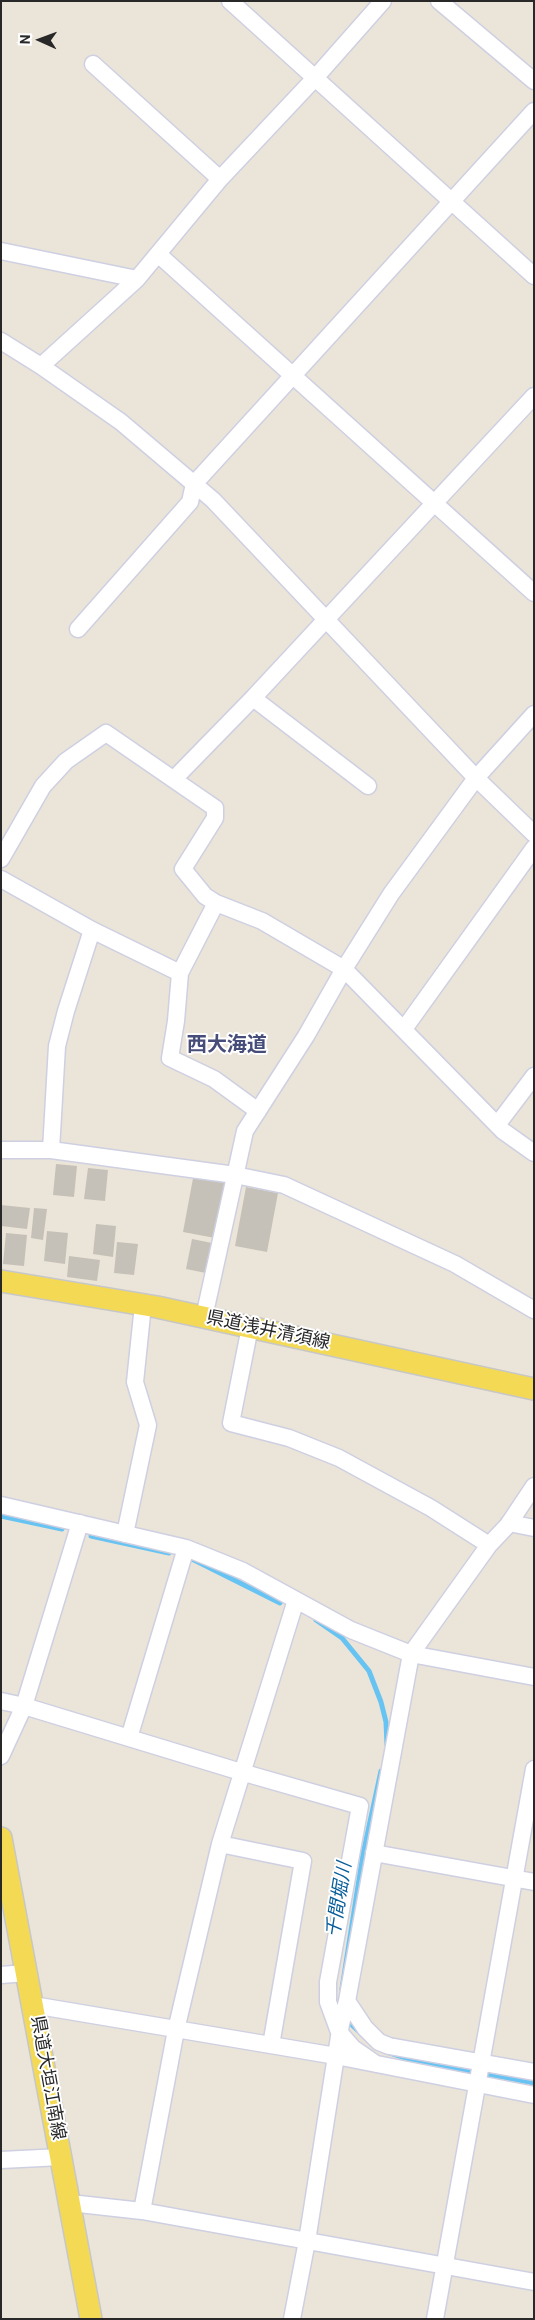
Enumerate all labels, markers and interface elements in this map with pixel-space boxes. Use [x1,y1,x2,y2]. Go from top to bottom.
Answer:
north arrow [15,15,65,65]
text: N [17,34,33,45]
district label: 西大海道 [187,1034,267,1058]
street label: 県道浅井清須線 [204,1307,332,1355]
water label: 千間堀川 [323,1861,357,1939]
street label: 県道大垣江南線 [25,2014,69,2142]

